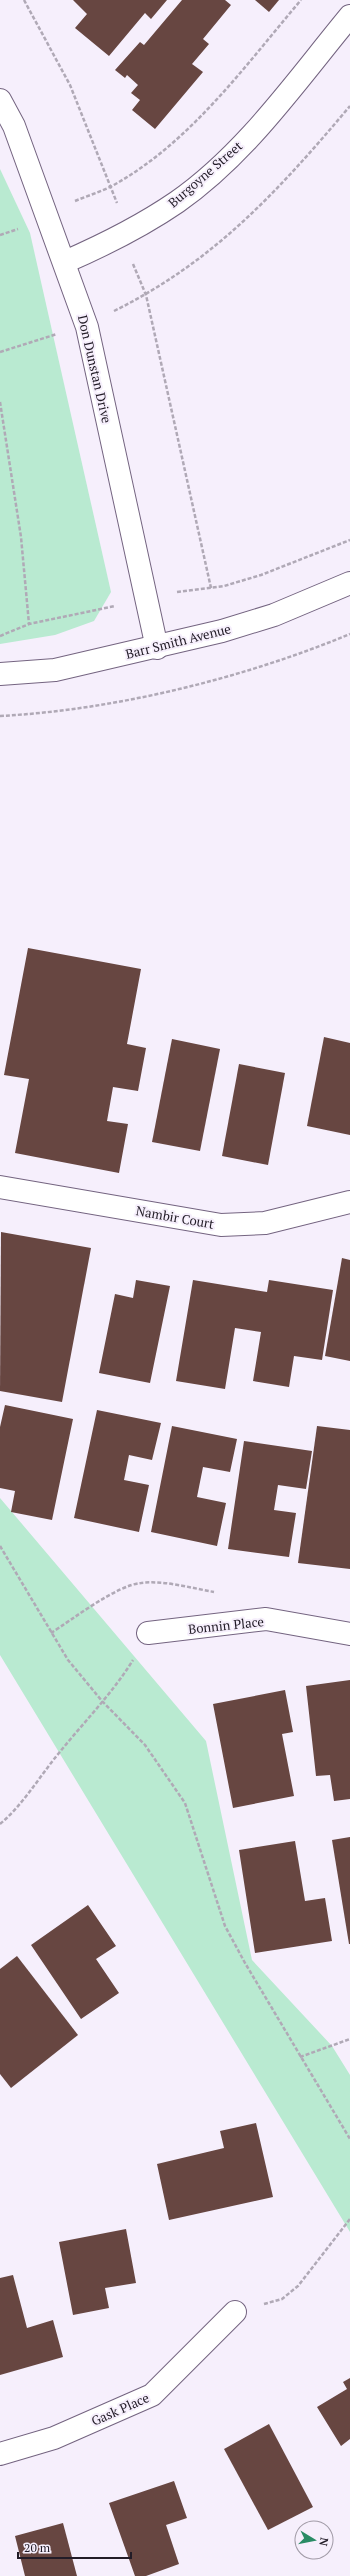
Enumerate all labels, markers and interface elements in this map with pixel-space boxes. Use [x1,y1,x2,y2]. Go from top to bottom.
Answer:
street label: Burgoyne Street [164,137,246,211]
street label: Don Dunstan Drive [74,313,116,425]
street label: Barr Smith Avenue [124,619,232,663]
street label: Nambir Court [135,1201,216,1233]
street label: Bonnin Place [187,1612,265,1638]
street label: Gask Place [88,2388,152,2430]
north arrow [294,2520,334,2560]
scale bar [18,2534,131,2560]
text: N [316,2536,331,2548]
text: 20 m [24,2540,51,2555]

